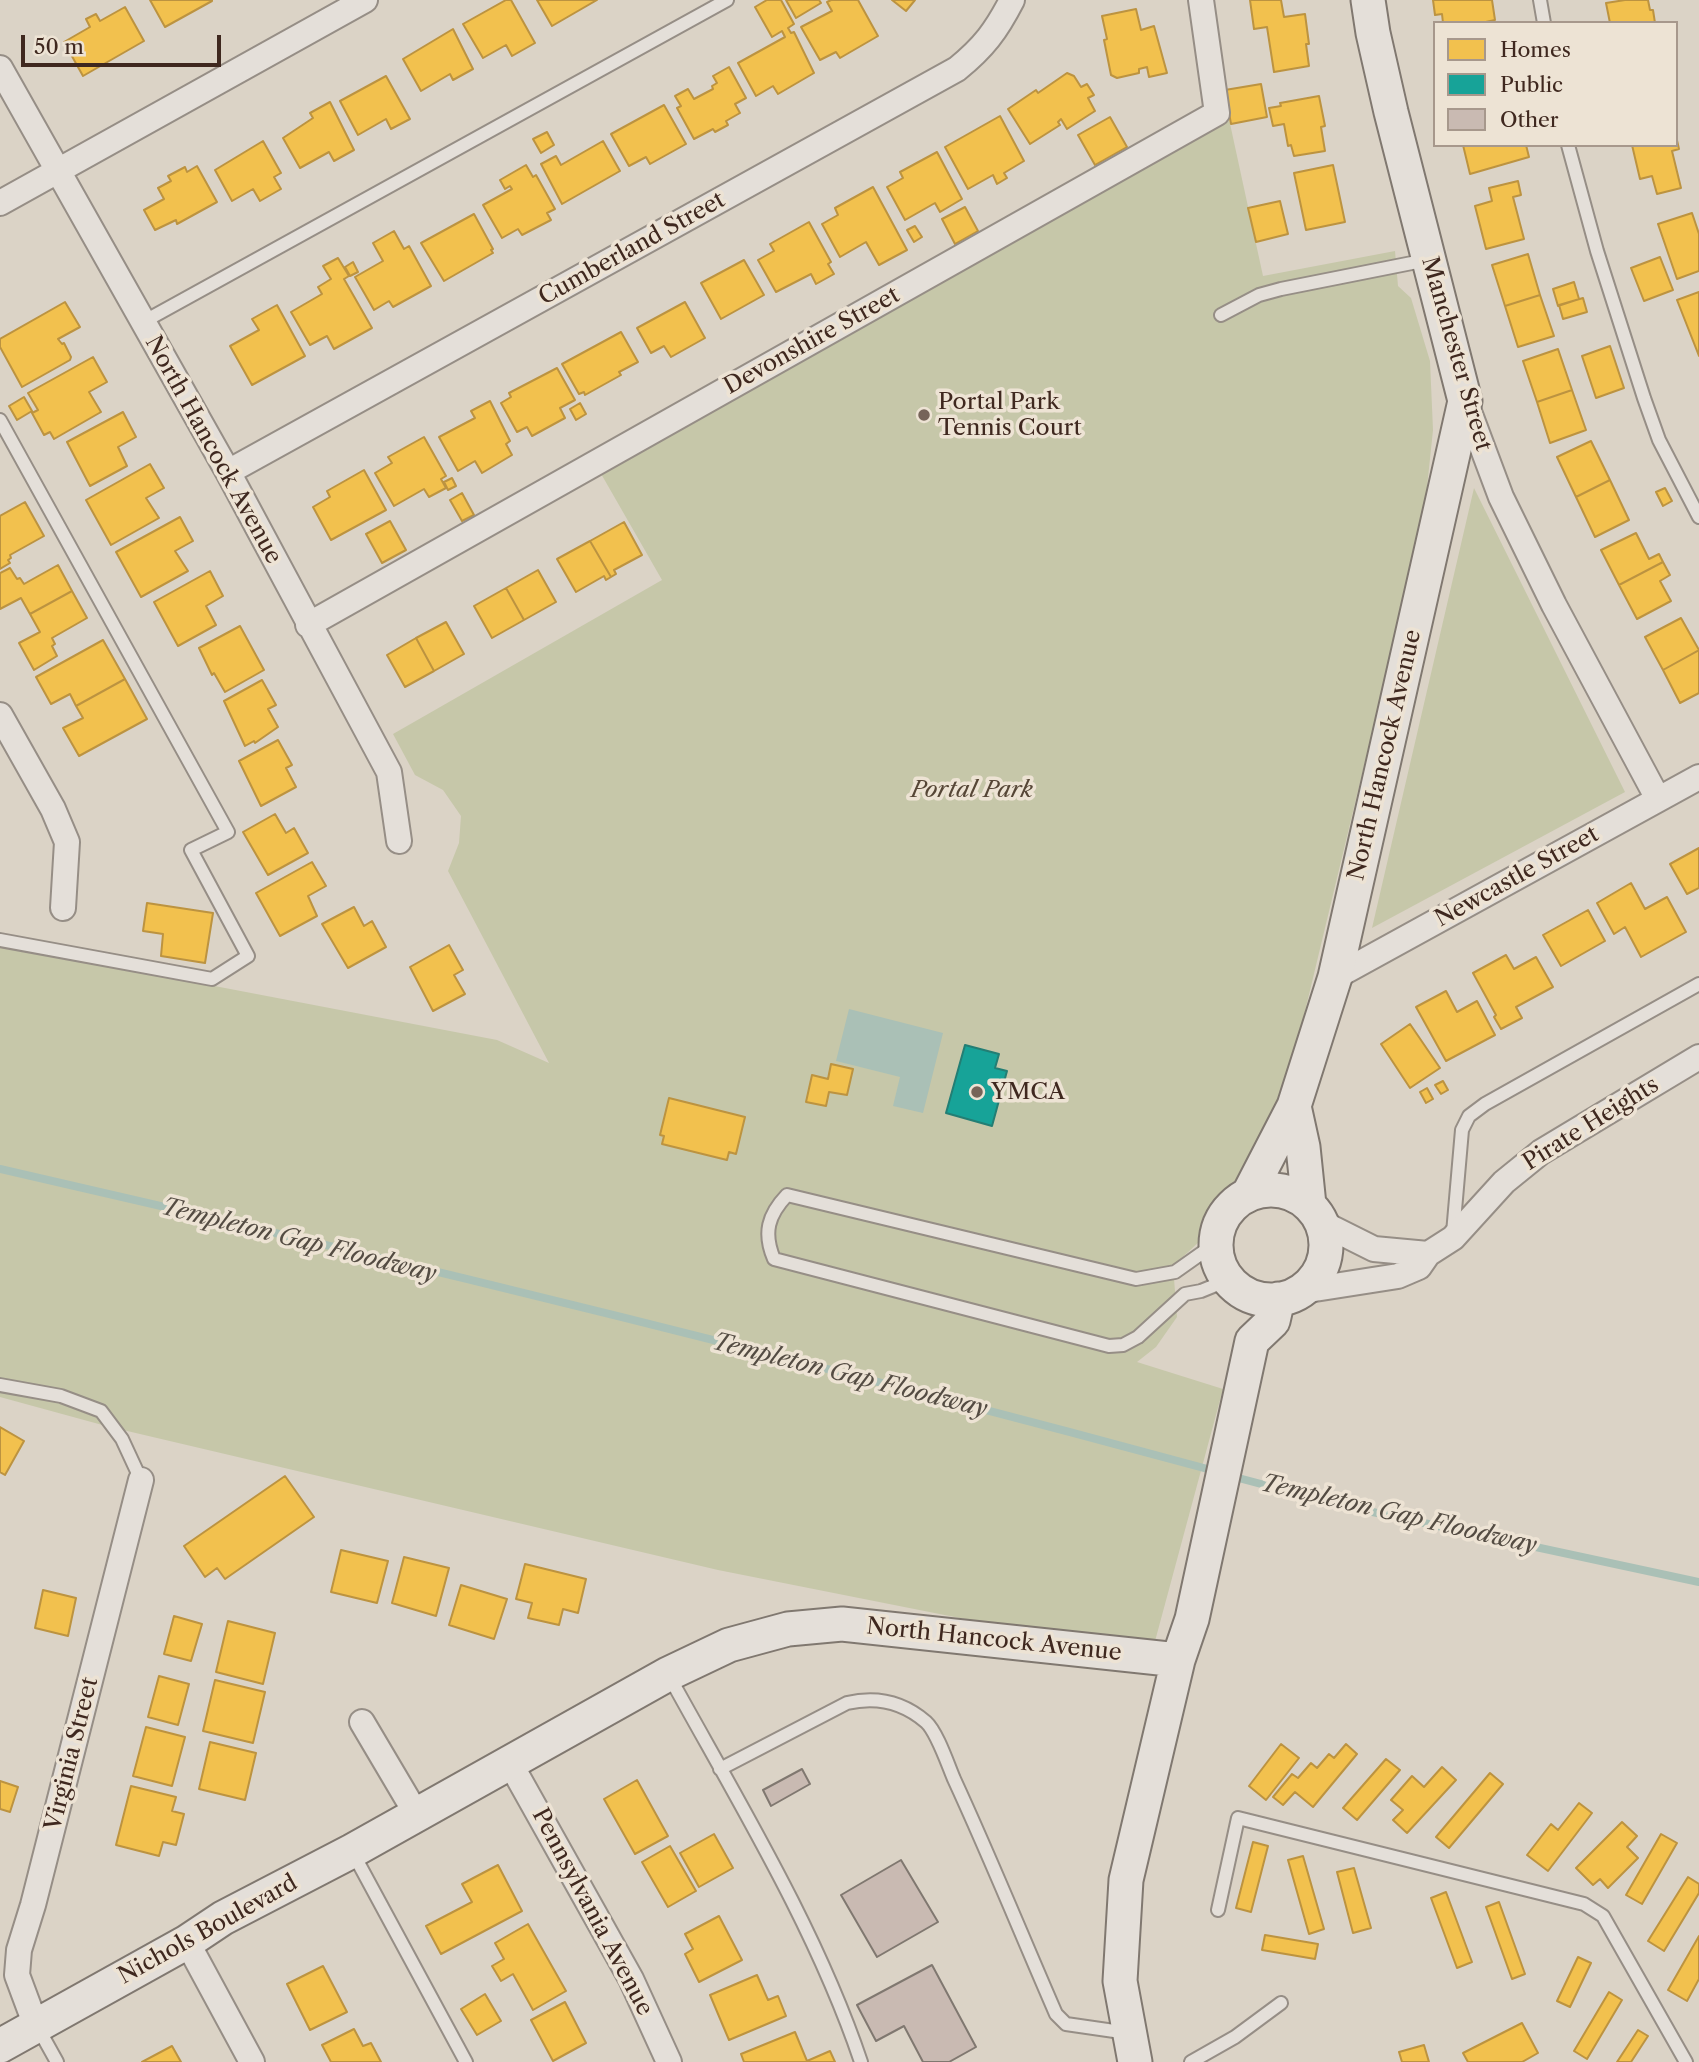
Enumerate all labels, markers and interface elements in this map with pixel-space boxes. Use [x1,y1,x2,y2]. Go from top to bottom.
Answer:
scale bar [24,21,224,65]
legend [1433,21,1678,147]
text: 50 m [34,34,84,59]
text: Homes [1500,37,1571,62]
text: Public [1500,72,1563,97]
text: Other [1500,107,1559,132]
street label: Cumberland Street [534,186,730,312]
street label: Manchester Street [1415,254,1497,454]
street label: Devonshire Street [719,281,905,401]
street label: North Hancock Avenue [139,331,287,569]
place label: Portal Park Tennis Court [938,388,1082,442]
marker: Portal Park Tennis Court [916,407,932,423]
street label: North Hancock Avenue [1343,627,1427,883]
park label: Portal Park [911,776,1033,804]
street label: Newcastle Street [1430,821,1604,933]
street label: Pirate Heights [1518,1071,1664,1177]
place label: YMCA [991,1078,1065,1106]
marker: YMCA [969,1084,985,1100]
water label: Templeton Gap Floodway [159,1193,439,1289]
water label: Templeton Gap Floodway [710,1328,990,1424]
water label: Templeton Gap Floodway [1258,1469,1540,1561]
street label: North Hancock Avenue [865,1613,1123,1667]
street label: Virginia Street [40,1674,104,1834]
street label: Pennsylvania Avenue [526,1804,658,2020]
street label: Nichols Boulevard [114,1869,302,1991]

